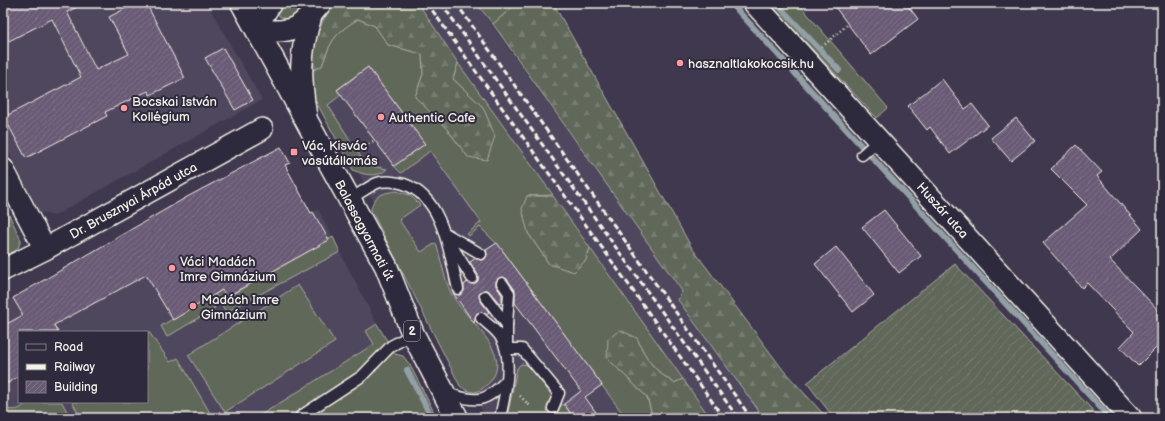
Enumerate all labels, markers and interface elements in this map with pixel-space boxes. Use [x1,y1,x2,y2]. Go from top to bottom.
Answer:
place label: hasznaltlakokocsik.hu [688,56,814,72]
marker: hasznaltlakokocsik.hu [675,58,685,68]
place label: Bocskai István Kollégium [132,94,217,125]
marker: Bocskai István Kollégium [119,103,129,113]
place label: Authentic Cafe [389,110,476,126]
marker: Authentic Cafe [376,112,386,122]
place label: Vác, Kisvác vasútállomás [301,138,378,169]
marker: Vác, Kisvác vasútállomás [289,147,299,157]
street label: Dr. Brusznyai Árpád utca [66,158,200,243]
street label: Balassagyarmati út [331,177,397,283]
street label: Huszár utca [913,179,972,242]
place label: Váci Madách Imre Gimnázium [180,254,276,285]
marker: Váci Madách Imre Gimnázium [167,263,177,273]
place label: Madách Imre Gimnázium [201,292,279,323]
marker: Madách Imre Gimnázium [188,301,198,311]
road number: 2 [404,321,420,341]
legend [18,331,148,403]
text: Road [54,340,83,355]
text: Railway [54,360,96,375]
text: Building [54,380,98,395]

